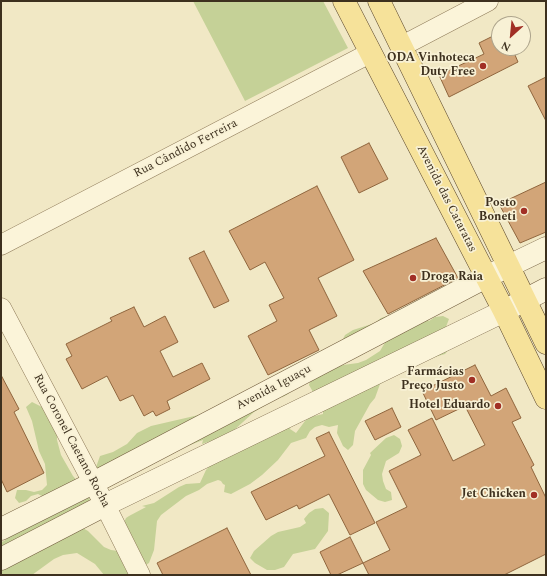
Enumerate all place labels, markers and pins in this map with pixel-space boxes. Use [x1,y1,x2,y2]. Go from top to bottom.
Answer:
place label: ODA Vinhoteca Duty Free [387,52,475,80]
marker: ODA Vinhoteca Duty Free [478,61,488,71]
place label: Posto Boneti [479,197,516,225]
marker: Posto Boneti [519,206,529,216]
place label: Droga Raia [421,271,483,285]
marker: Droga Raia [408,273,418,283]
place label: Farmácias Preço Justo [401,366,464,394]
marker: Farmácias Preço Justo [467,375,477,385]
place label: Hotel Eduardo [409,399,490,413]
marker: Hotel Eduardo [493,401,503,411]
place label: Jet Chicken [461,488,526,502]
marker: Jet Chicken [529,490,539,500]

